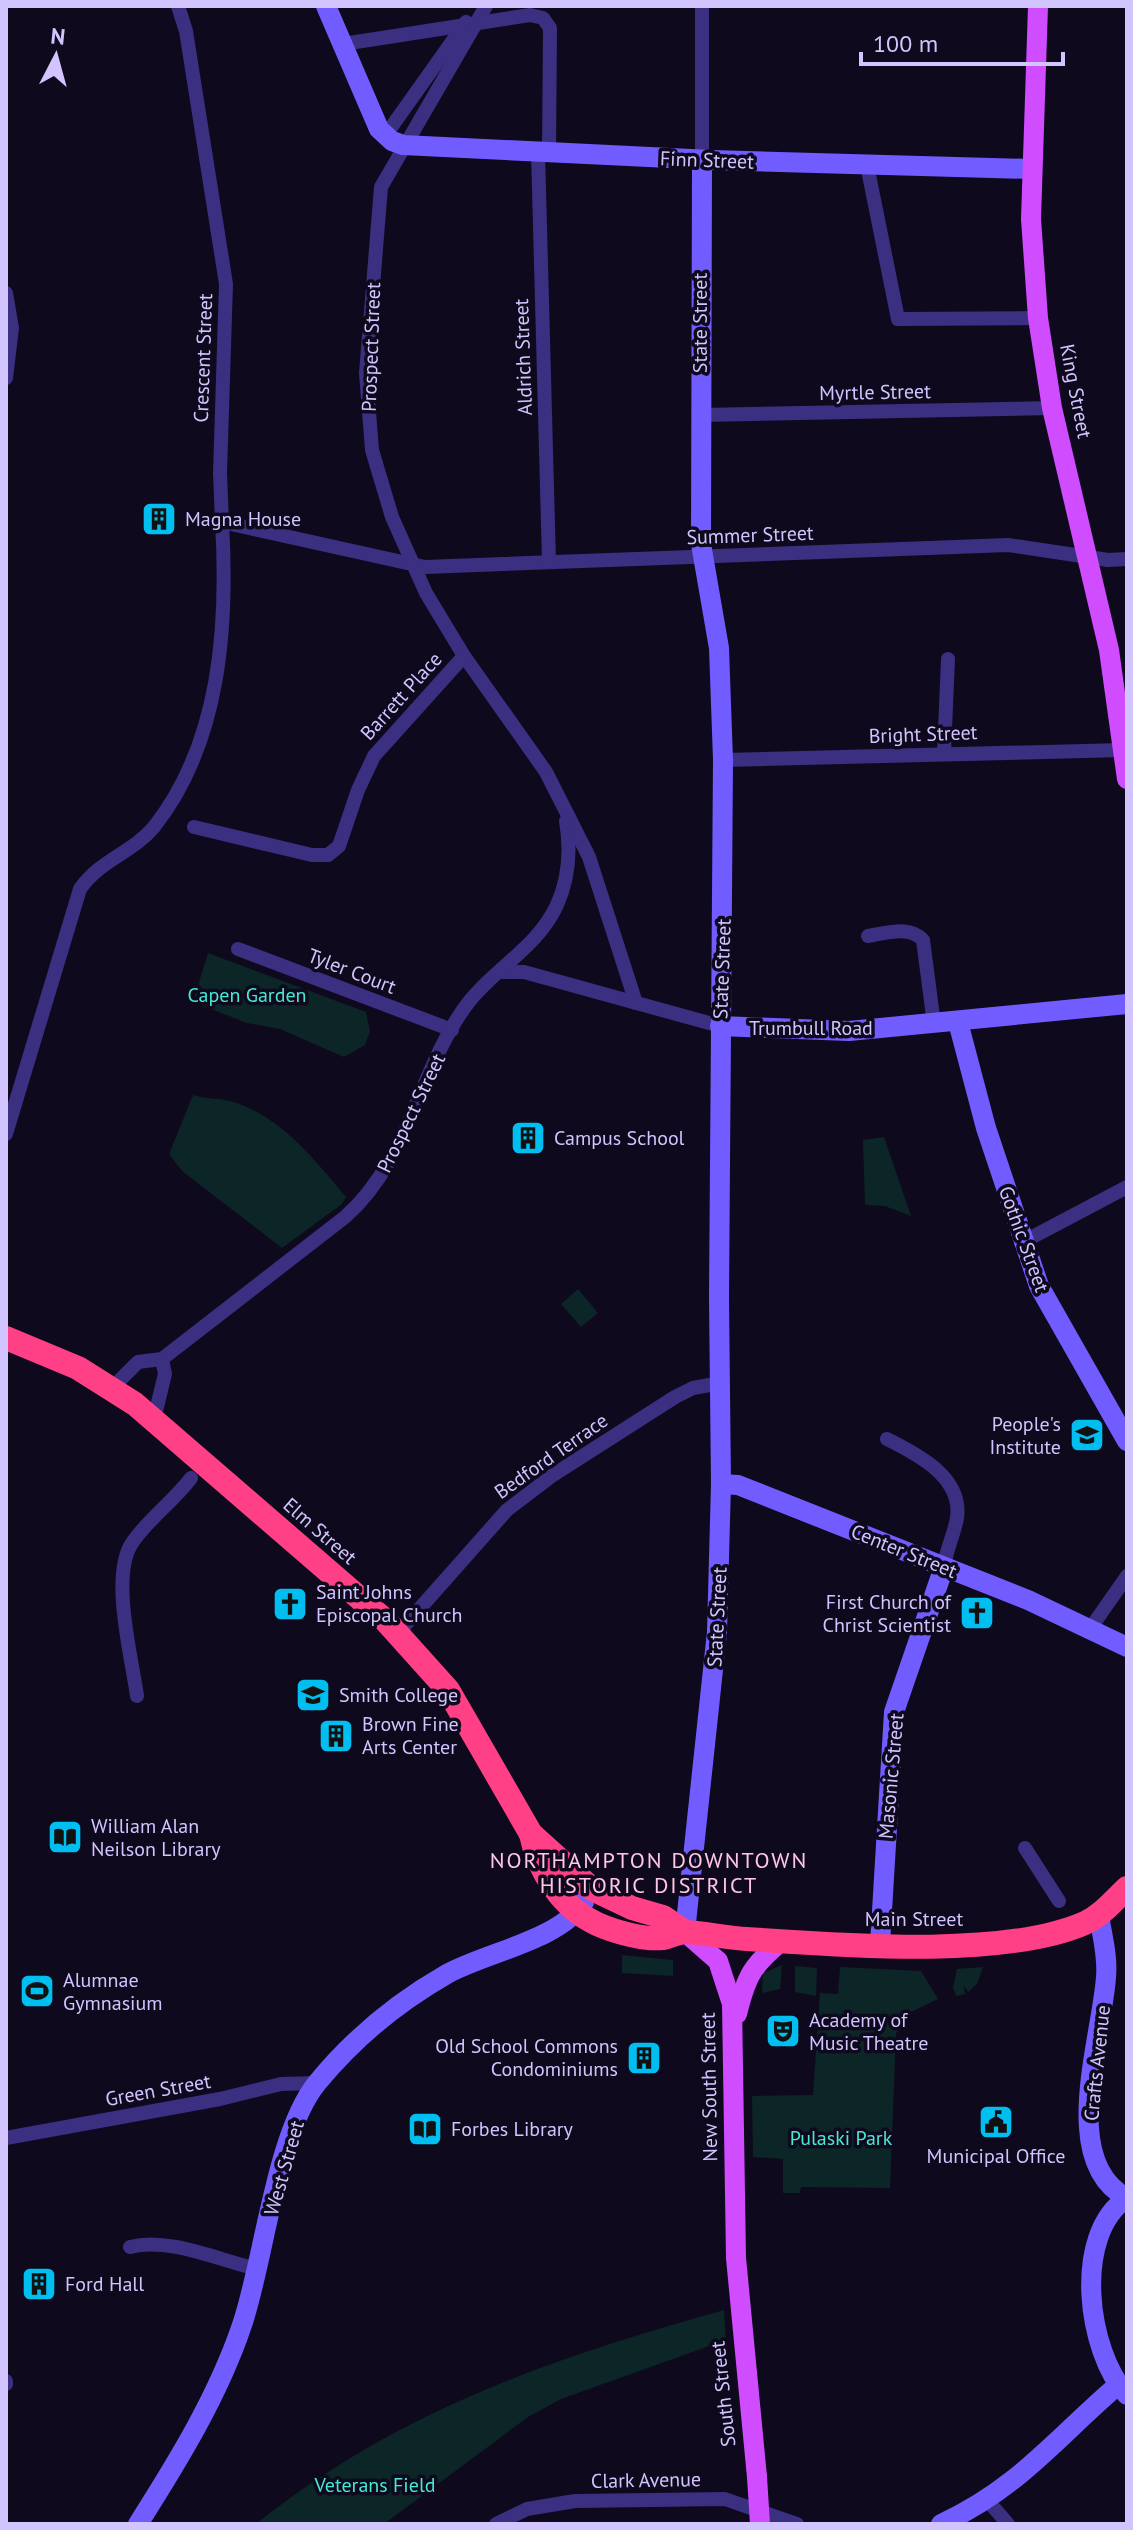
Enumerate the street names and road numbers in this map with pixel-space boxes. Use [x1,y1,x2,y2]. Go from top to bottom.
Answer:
street label: Finn Street [660,145,755,175]
street label: State Street [687,273,713,373]
street label: Prospect Street [356,282,386,412]
street label: Crescent Street [188,293,218,423]
street label: Aldrich Street [508,298,538,416]
street label: King Street [1054,342,1098,441]
street label: Myrtle Street [819,378,931,406]
street label: Summer Street [686,520,814,550]
street label: Barrett Place [355,646,447,746]
street label: Bright Street [868,719,978,749]
street label: State Street [707,918,737,1020]
street label: Tyler Court [304,942,400,1000]
street label: Trumbull Road [749,1015,873,1041]
street label: Prospect Street [371,1049,451,1177]
street label: Gothic Street [993,1182,1055,1296]
street label: Bedford Terrace [489,1407,613,1505]
street label: Elm Street [278,1492,362,1570]
street label: Center Street [847,1518,961,1584]
street label: State Street [701,1566,733,1668]
street label: Masonic Street [873,1712,909,1840]
street label: Main Street [865,1906,963,1932]
street label: Crafts Avenue [1078,2004,1116,2122]
street label: New South Street [695,2012,723,2162]
street label: Green Street [103,2068,213,2112]
street label: West Street [258,2117,310,2218]
street label: South Street [704,2340,741,2448]
street label: Clark Avenue [591,2466,701,2494]

